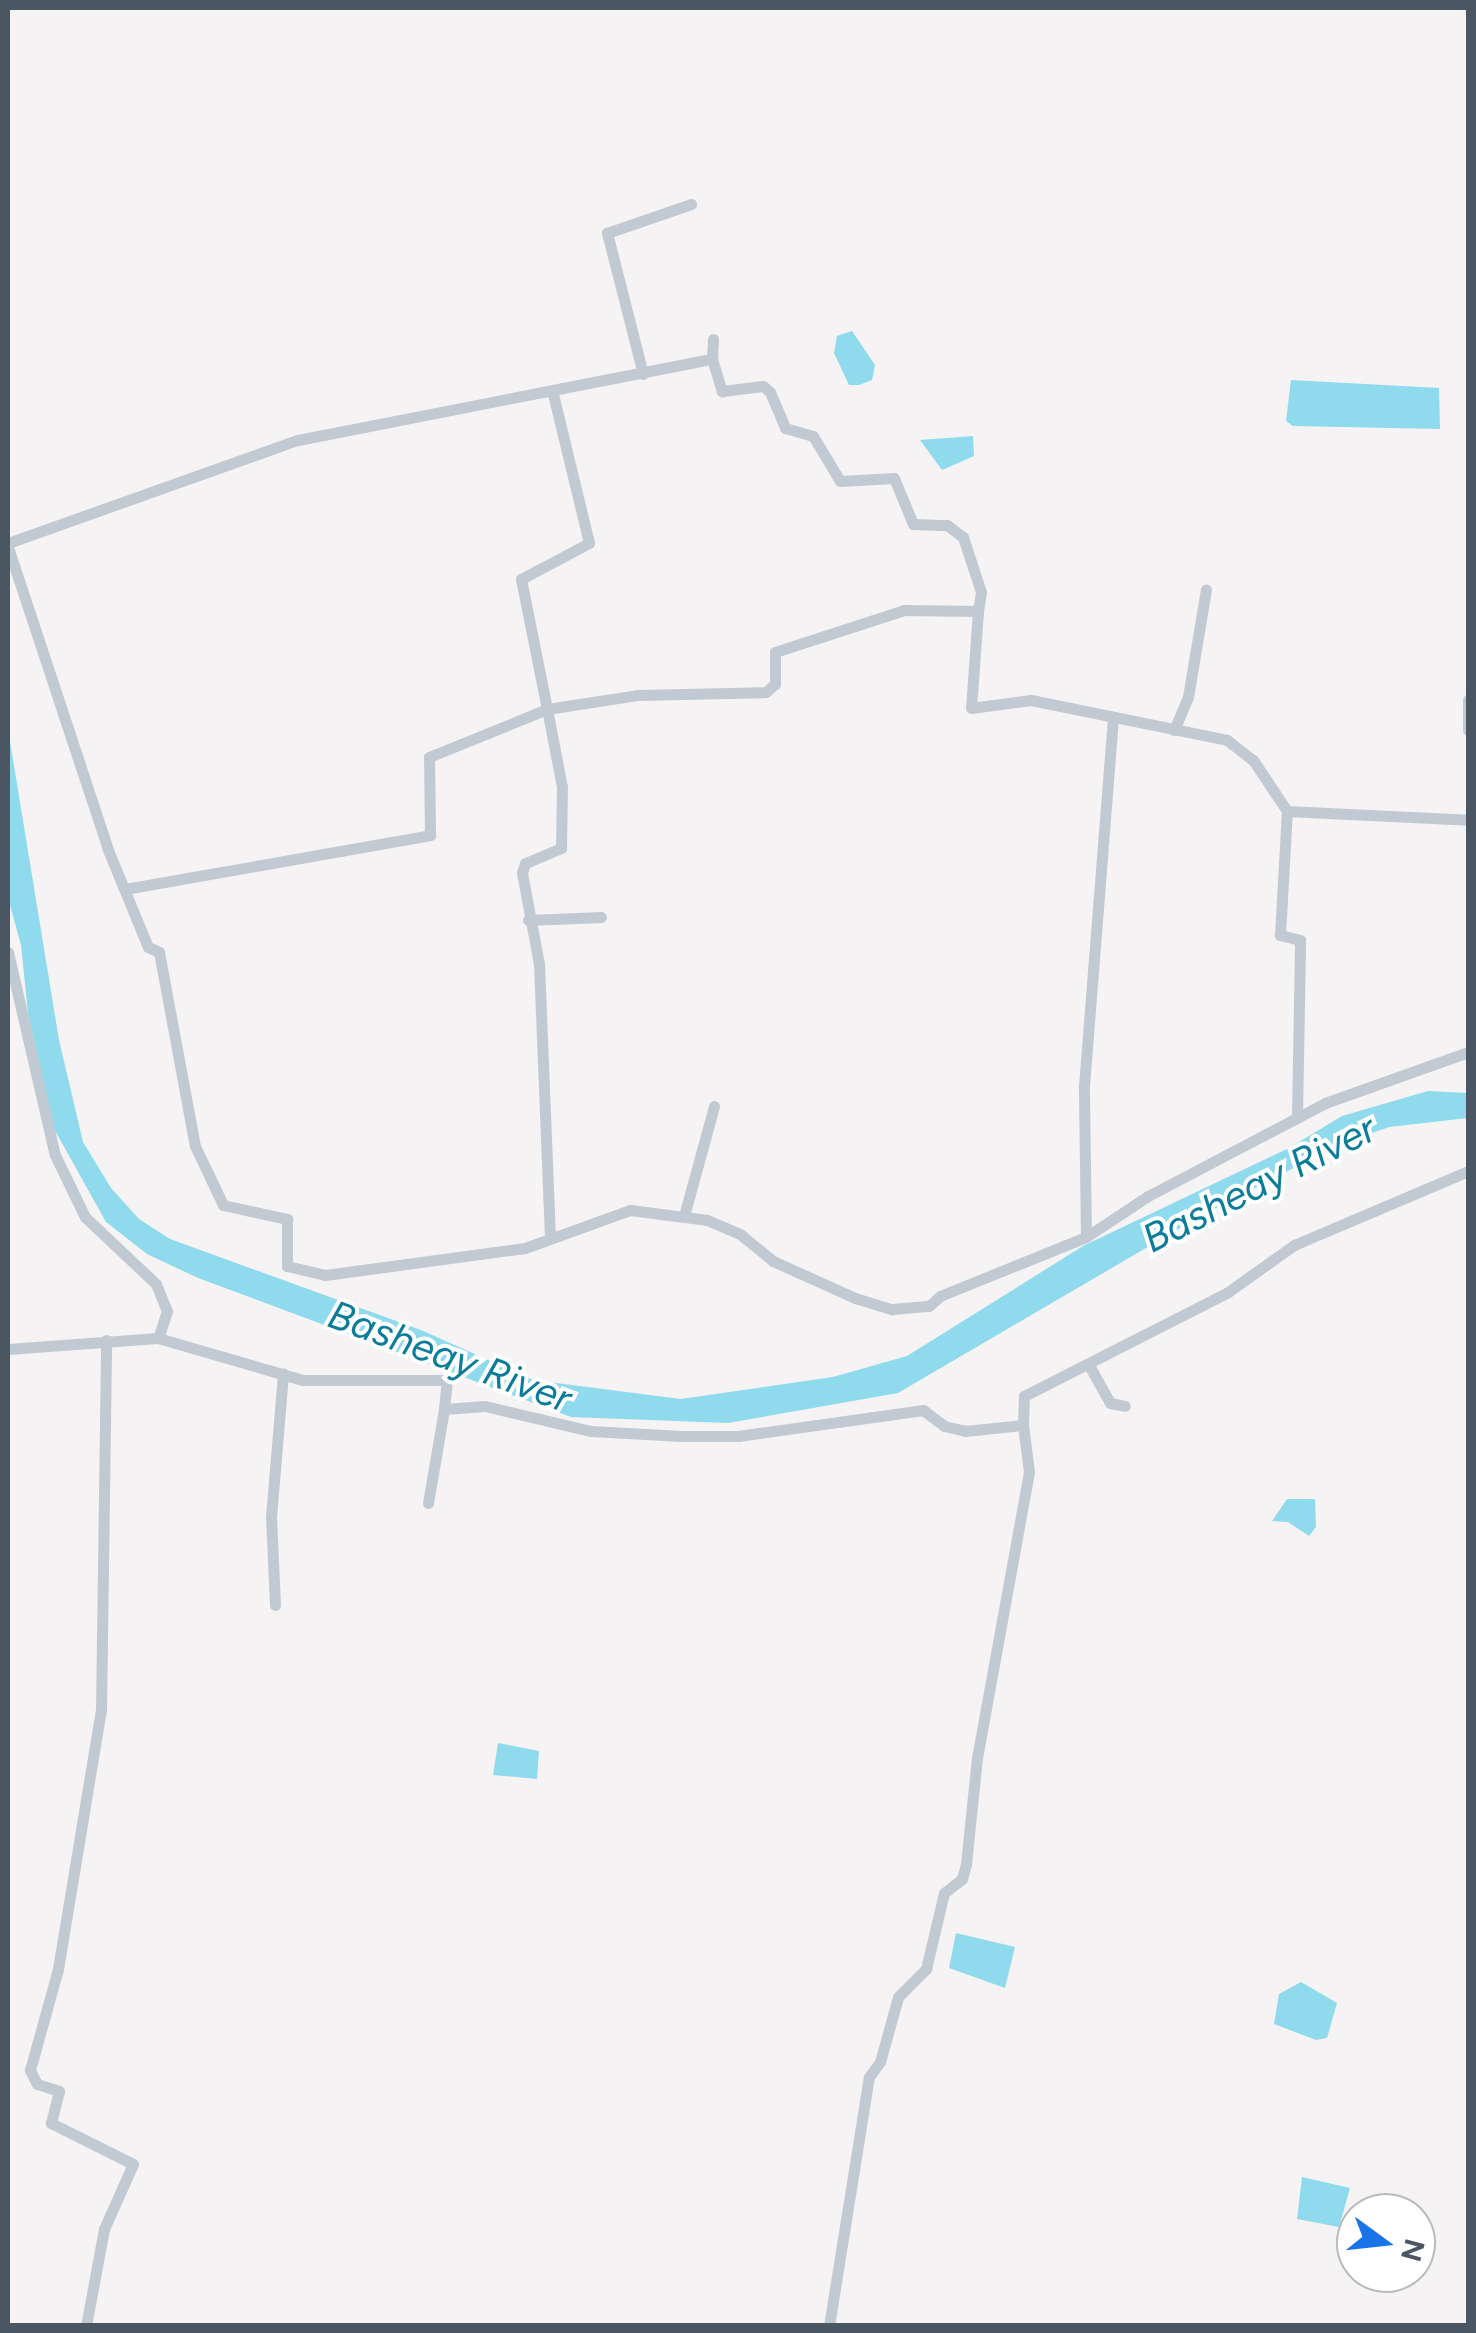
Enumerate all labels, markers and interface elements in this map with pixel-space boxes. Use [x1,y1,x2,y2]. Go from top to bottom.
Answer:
water label: Basheay River [1134,1104,1384,1262]
water label: Basheay River [322,1290,578,1422]
north arrow [1336,2193,1436,2293]
text: N [1394,2235,1432,2265]

